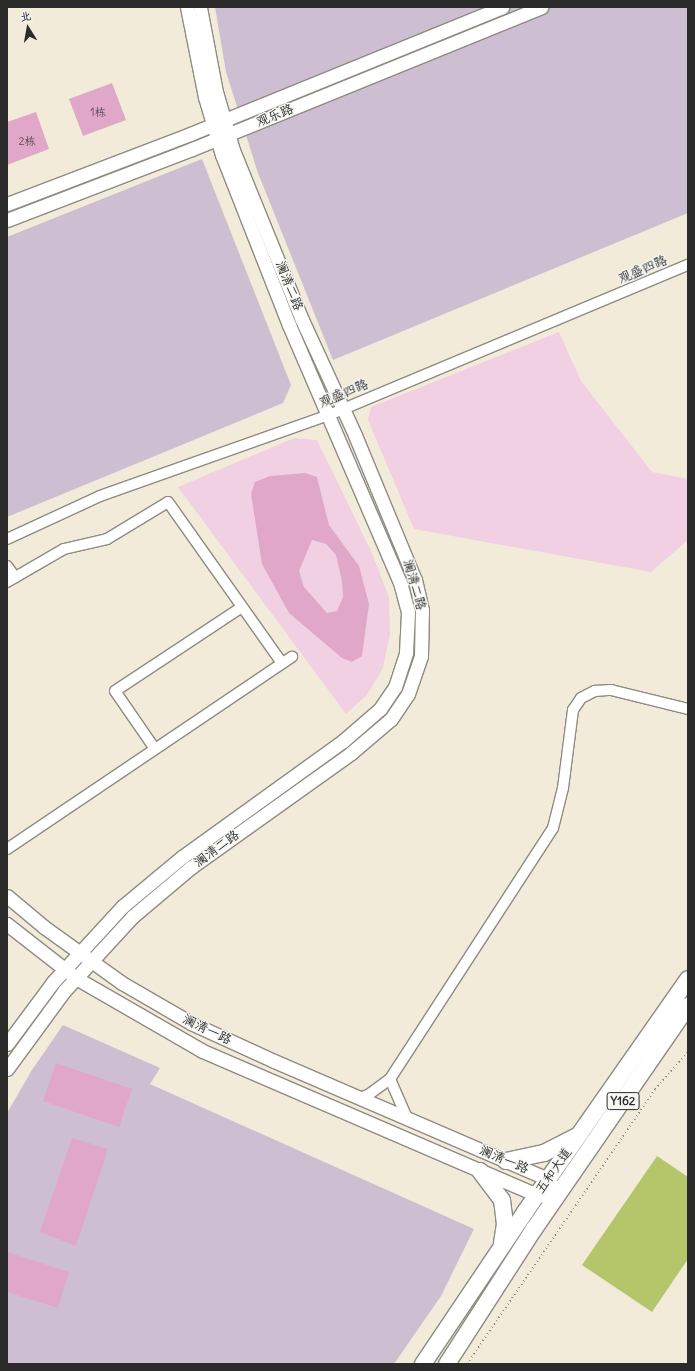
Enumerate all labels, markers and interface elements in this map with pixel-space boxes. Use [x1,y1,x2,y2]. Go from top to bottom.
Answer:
north arrow [8,8,48,48]
text: 北 [19,8,32,24]
street label: 观乐路 [254,101,296,131]
house number: 1栋 [90,105,106,119]
house number: 2栋 [18,134,36,148]
street label: 观盛四路 [616,253,670,287]
street label: 澜清二路 [272,259,306,313]
street label: 观盛四路 [317,377,371,411]
street label: 澜清二路 [399,558,429,612]
street label: 澜清二路 [191,827,243,871]
street label: 澜清一路 [180,1012,234,1048]
road number: Y162 [606,1091,640,1111]
street label: 澜清一路 [477,1143,531,1177]
street label: 五和大道 [533,1145,575,1197]

